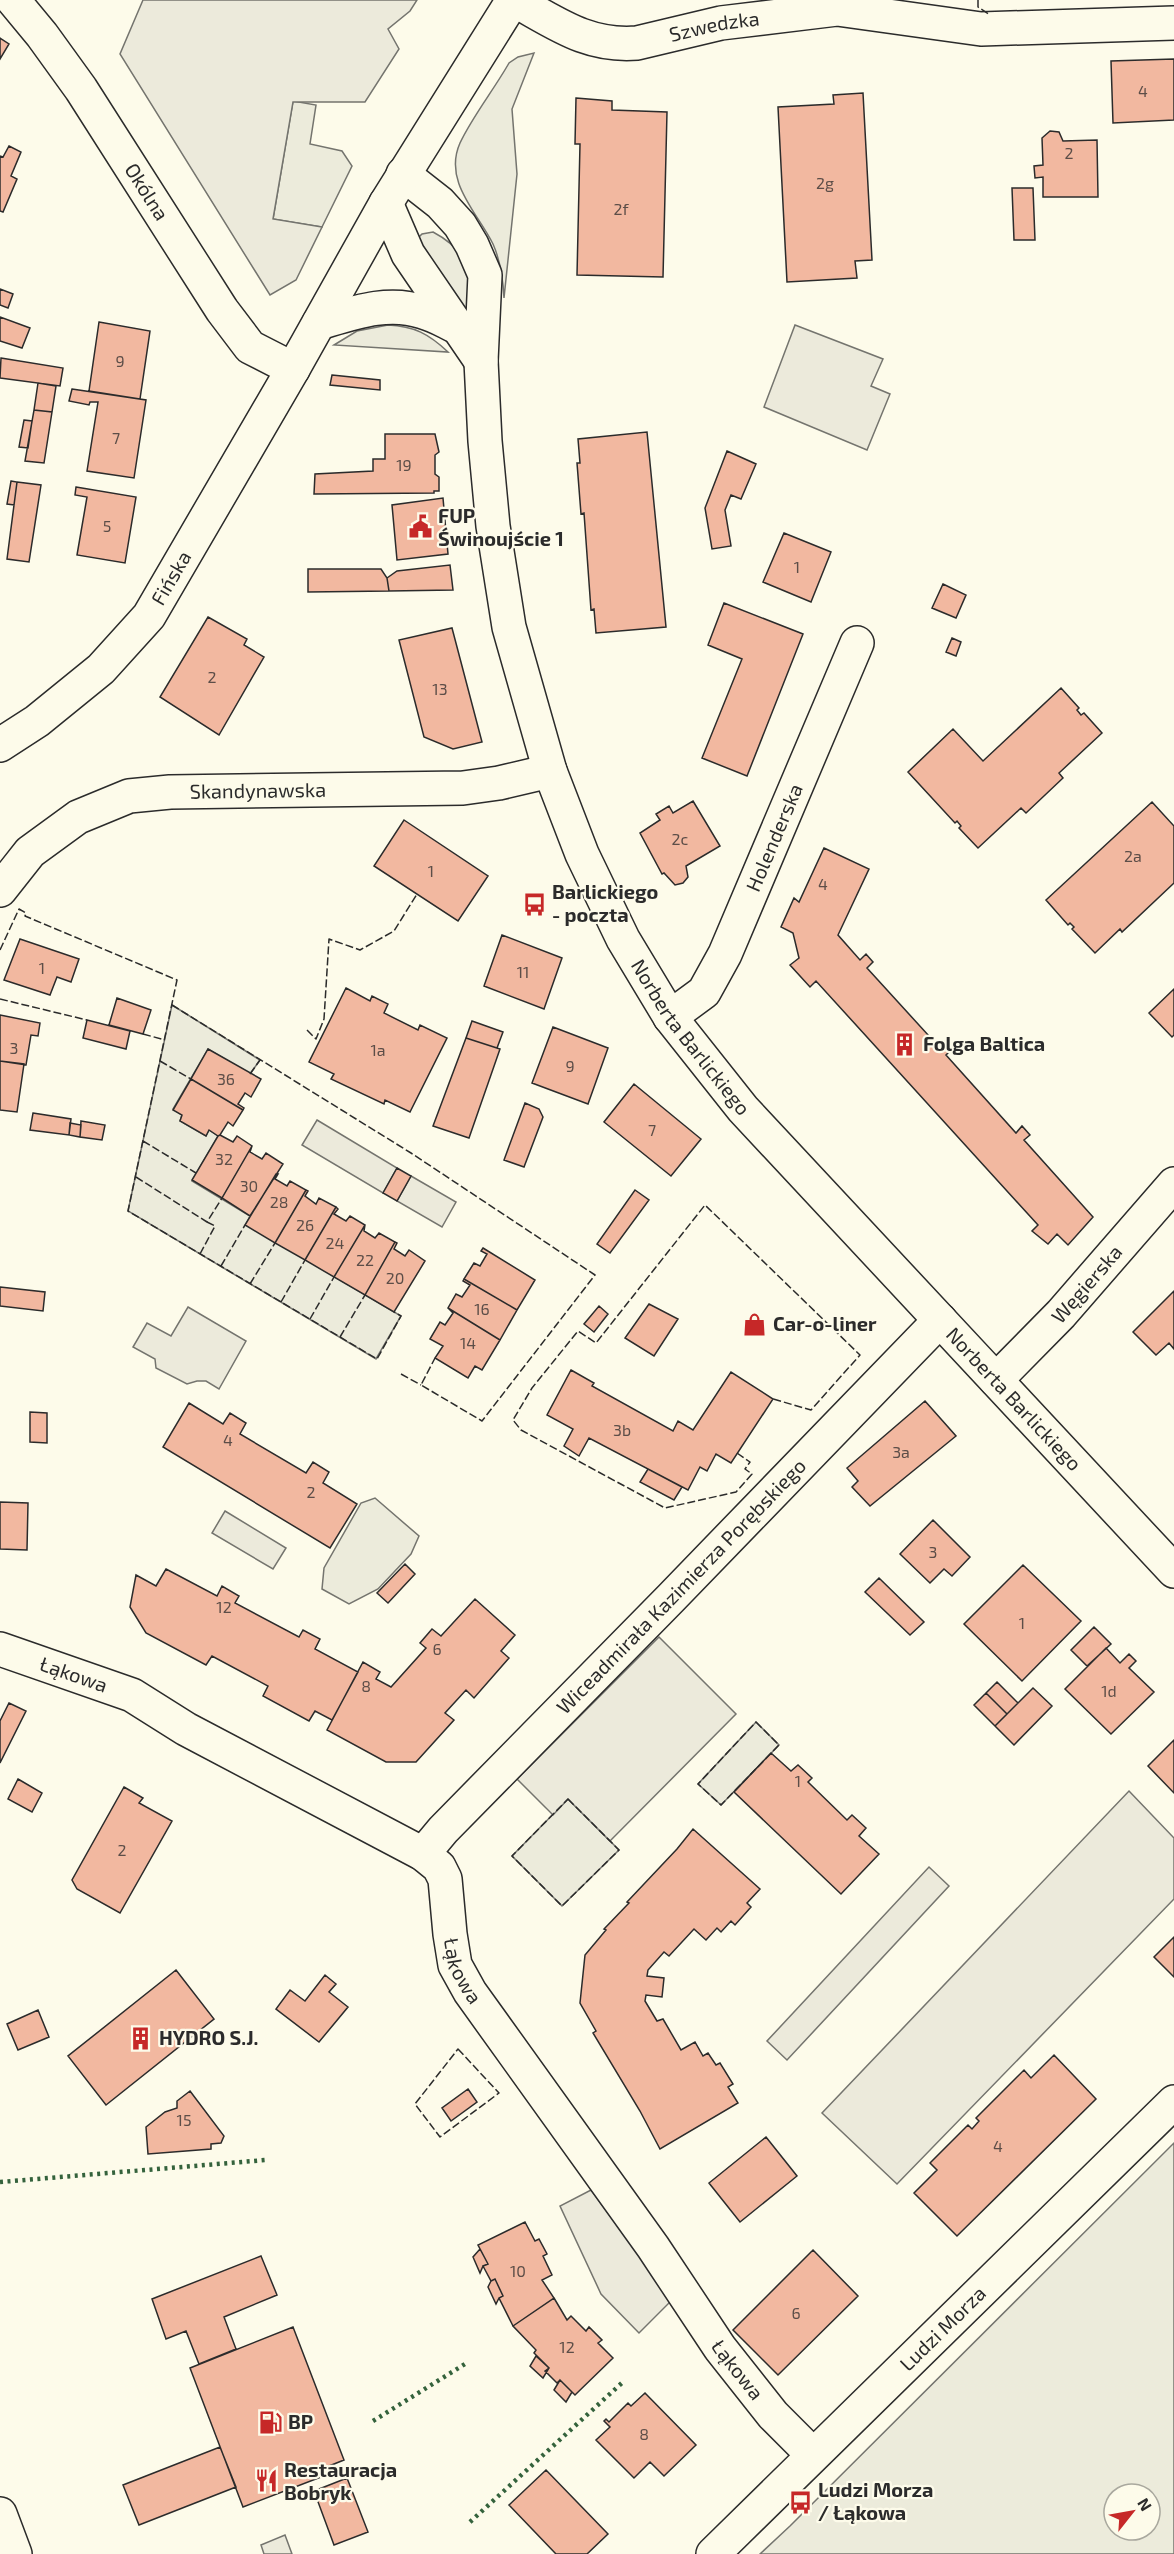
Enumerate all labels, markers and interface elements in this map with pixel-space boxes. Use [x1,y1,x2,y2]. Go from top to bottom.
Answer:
street label: Szwedzka [667,5,761,46]
house number: 4 [1138,81,1148,100]
house number: 2 [1065,143,1074,162]
street label: Okólna [120,158,175,224]
house number: 2g [816,173,834,192]
house number: 2f [613,199,629,218]
house number: 9 [115,351,125,370]
house number: 7 [112,428,120,447]
house number: 19 [396,455,412,474]
place label: FUP Świnoujście 1 [438,503,564,550]
public building icon: FUP Świnoujście 1 [407,514,433,540]
house number: 5 [103,516,111,535]
street label: Fińska [145,546,195,609]
house number: 1 [794,557,800,576]
house number: 2 [208,667,217,686]
house number: 13 [432,679,448,698]
street label: Skandynawska [189,777,326,803]
street label: Holenderska [740,780,807,895]
house number: 2c [672,829,689,848]
house number: 2a [1124,846,1142,865]
house number: 1 [428,861,434,880]
house number: 4 [818,874,828,893]
place label: Barlickiego - poczta [552,879,658,926]
bus stop icon: Barlickiego - poczta [521,891,547,917]
street label: Norberta Barlickiego [627,954,756,1119]
house number: 1 [39,958,45,977]
house number: 11 [517,962,529,981]
building icon: Folga Baltica [892,1031,918,1057]
place label: Folga Baltica [923,1031,1045,1055]
house number: 3 [10,1038,18,1057]
house number: 1a [370,1040,386,1059]
house number: 9 [565,1056,575,1075]
house number: 36 [217,1069,235,1088]
house number: 7 [648,1120,656,1139]
house number: 32 [215,1149,233,1168]
house number: 30 [240,1176,258,1195]
house number: 28 [270,1192,288,1211]
house number: 26 [296,1215,314,1234]
house number: 24 [326,1233,345,1252]
street label: Węgierska [1046,1240,1126,1328]
house number: 22 [356,1250,374,1269]
house number: 20 [386,1268,404,1287]
house number: 16 [474,1299,490,1318]
shop icon: Car-o-liner [742,1311,768,1337]
place label: Car-o-liner [773,1311,877,1335]
street label: Norberta Barlickiego [942,1322,1087,1475]
house number: 14 [460,1333,476,1352]
house number: 3b [613,1420,631,1439]
house number: 4 [223,1430,233,1449]
house number: 3a [892,1442,910,1461]
street label: Wiceadmirała Kazimierza Porębskiego [551,1453,810,1718]
house number: 2 [307,1482,316,1501]
house number: 3 [929,1542,937,1561]
house number: 12 [216,1597,232,1616]
house number: 1 [1019,1613,1025,1632]
house number: 6 [432,1639,442,1658]
street label: Łąkowa [37,1651,111,1697]
house number: 8 [361,1676,371,1695]
house number: 1d [1101,1681,1117,1700]
house number: 1 [795,1771,801,1790]
house number: 2 [118,1840,127,1859]
street label: Łąkowa [440,1936,488,2008]
building icon: HYDRO S.J. [128,2025,154,2051]
place label: HYDRO S.J. [159,2025,258,2049]
house number: 15 [177,2110,191,2129]
house number: 4 [993,2136,1003,2155]
house number: 10 [510,2261,526,2280]
street label: Ludzi Morza [894,2280,990,2375]
house number: 6 [791,2303,801,2322]
street label: Łąkowa [707,2335,769,2404]
house number: 12 [559,2337,575,2356]
fuel station icon: BP [257,2409,283,2435]
place label: BP [288,2409,313,2433]
house number: 8 [639,2424,649,2443]
place label: Restauracja Bobryk [284,2457,397,2505]
restaurant icon: Restauracja Bobryk [253,2468,279,2494]
place label: Ludzi Morza / Łąkowa [818,2477,933,2524]
north arrow [1102,2482,1162,2542]
bus stop icon: Ludzi Morza / Łąkowa [787,2489,813,2515]
text: N [1134,2494,1156,2514]

